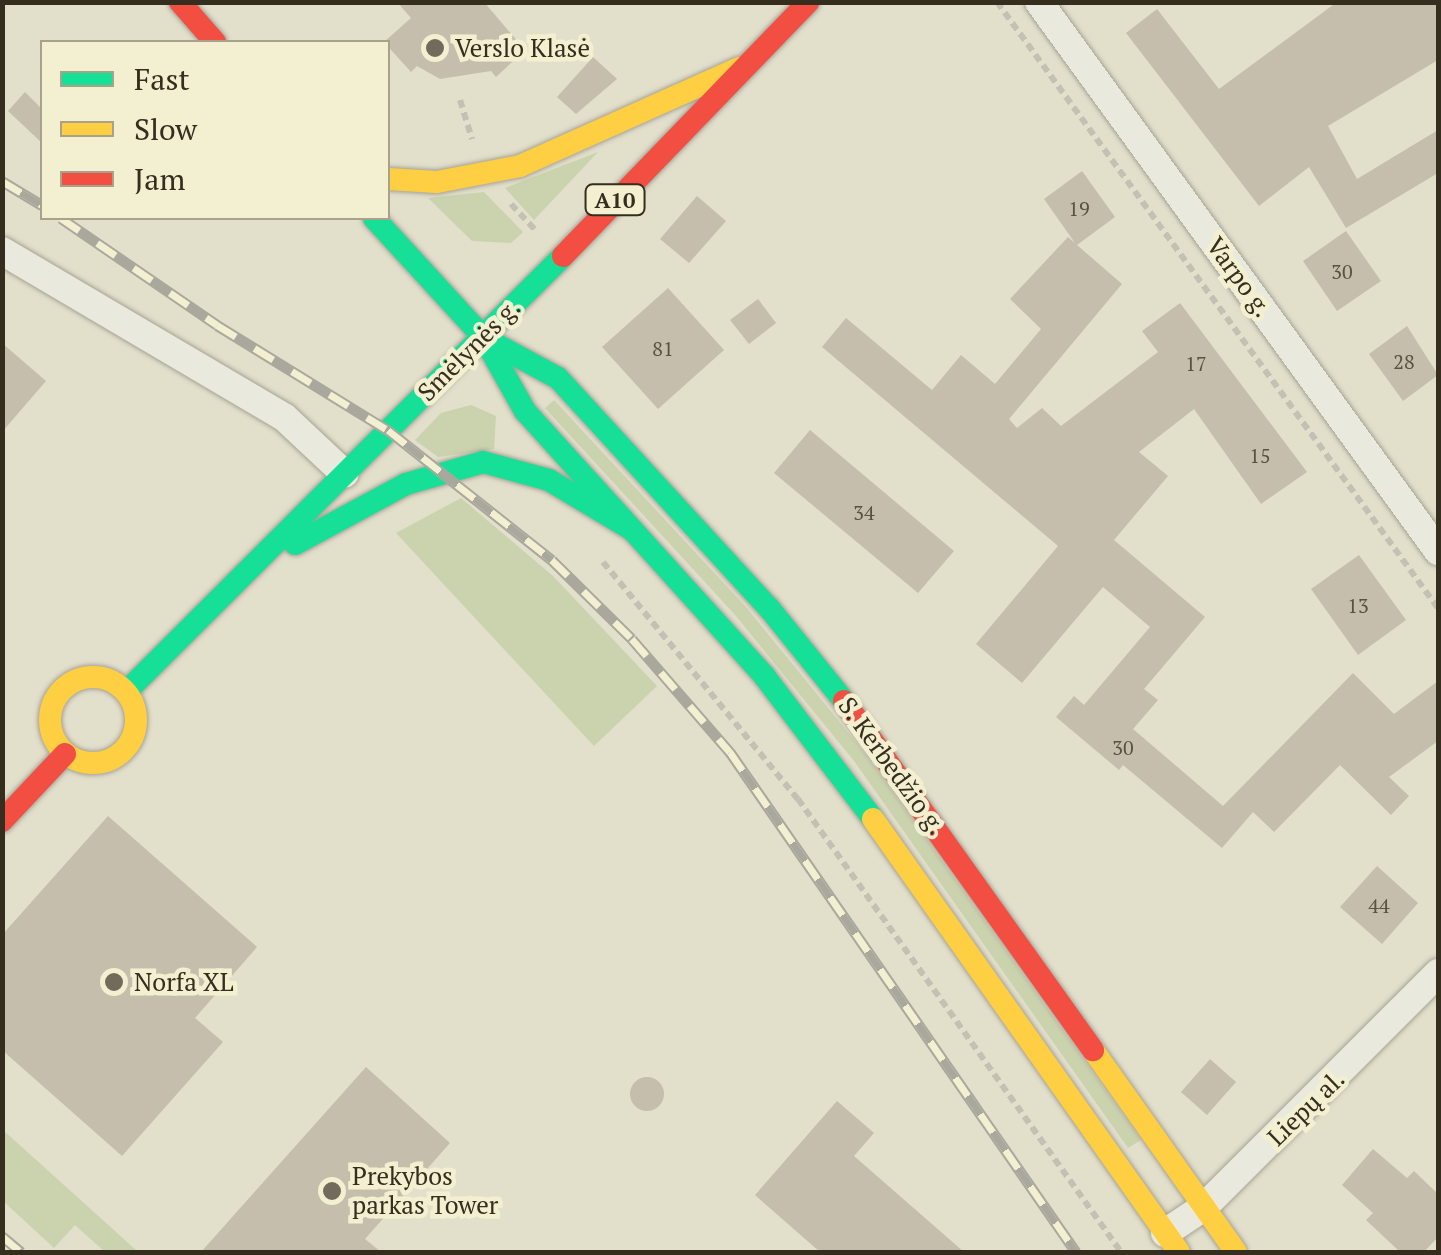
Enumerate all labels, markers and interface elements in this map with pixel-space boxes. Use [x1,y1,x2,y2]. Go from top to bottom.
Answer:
place label: Verslo Klasė [455,33,590,63]
marker: Verslo Klasė [424,37,446,59]
legend [40,40,390,220]
text: Fast [134,59,190,99]
text: Slow [134,109,197,149]
text: Jam [134,159,185,199]
road number: A10 [582,183,648,217]
house number: 19 [1068,196,1090,220]
street label: Varpo g. [1200,231,1278,323]
house number: 30 [1331,259,1353,283]
street label: Smėlynės g. [412,293,526,407]
house number: 81 [652,336,674,360]
house number: 28 [1393,349,1415,373]
house number: 17 [1185,351,1207,375]
house number: 15 [1249,443,1271,467]
house number: 34 [853,500,875,524]
house number: 13 [1347,593,1369,617]
street label: S. Kerbedžio g. [832,691,952,841]
house number: 30 [1112,735,1134,759]
house number: 44 [1368,893,1390,917]
place label: Norfa XL [134,967,233,997]
marker: Norfa XL [103,971,125,993]
street label: Liepų al. [1261,1064,1351,1152]
place label: Prekybos parkas Tower [352,1162,498,1221]
marker: Prekybos parkas Tower [321,1180,343,1202]

